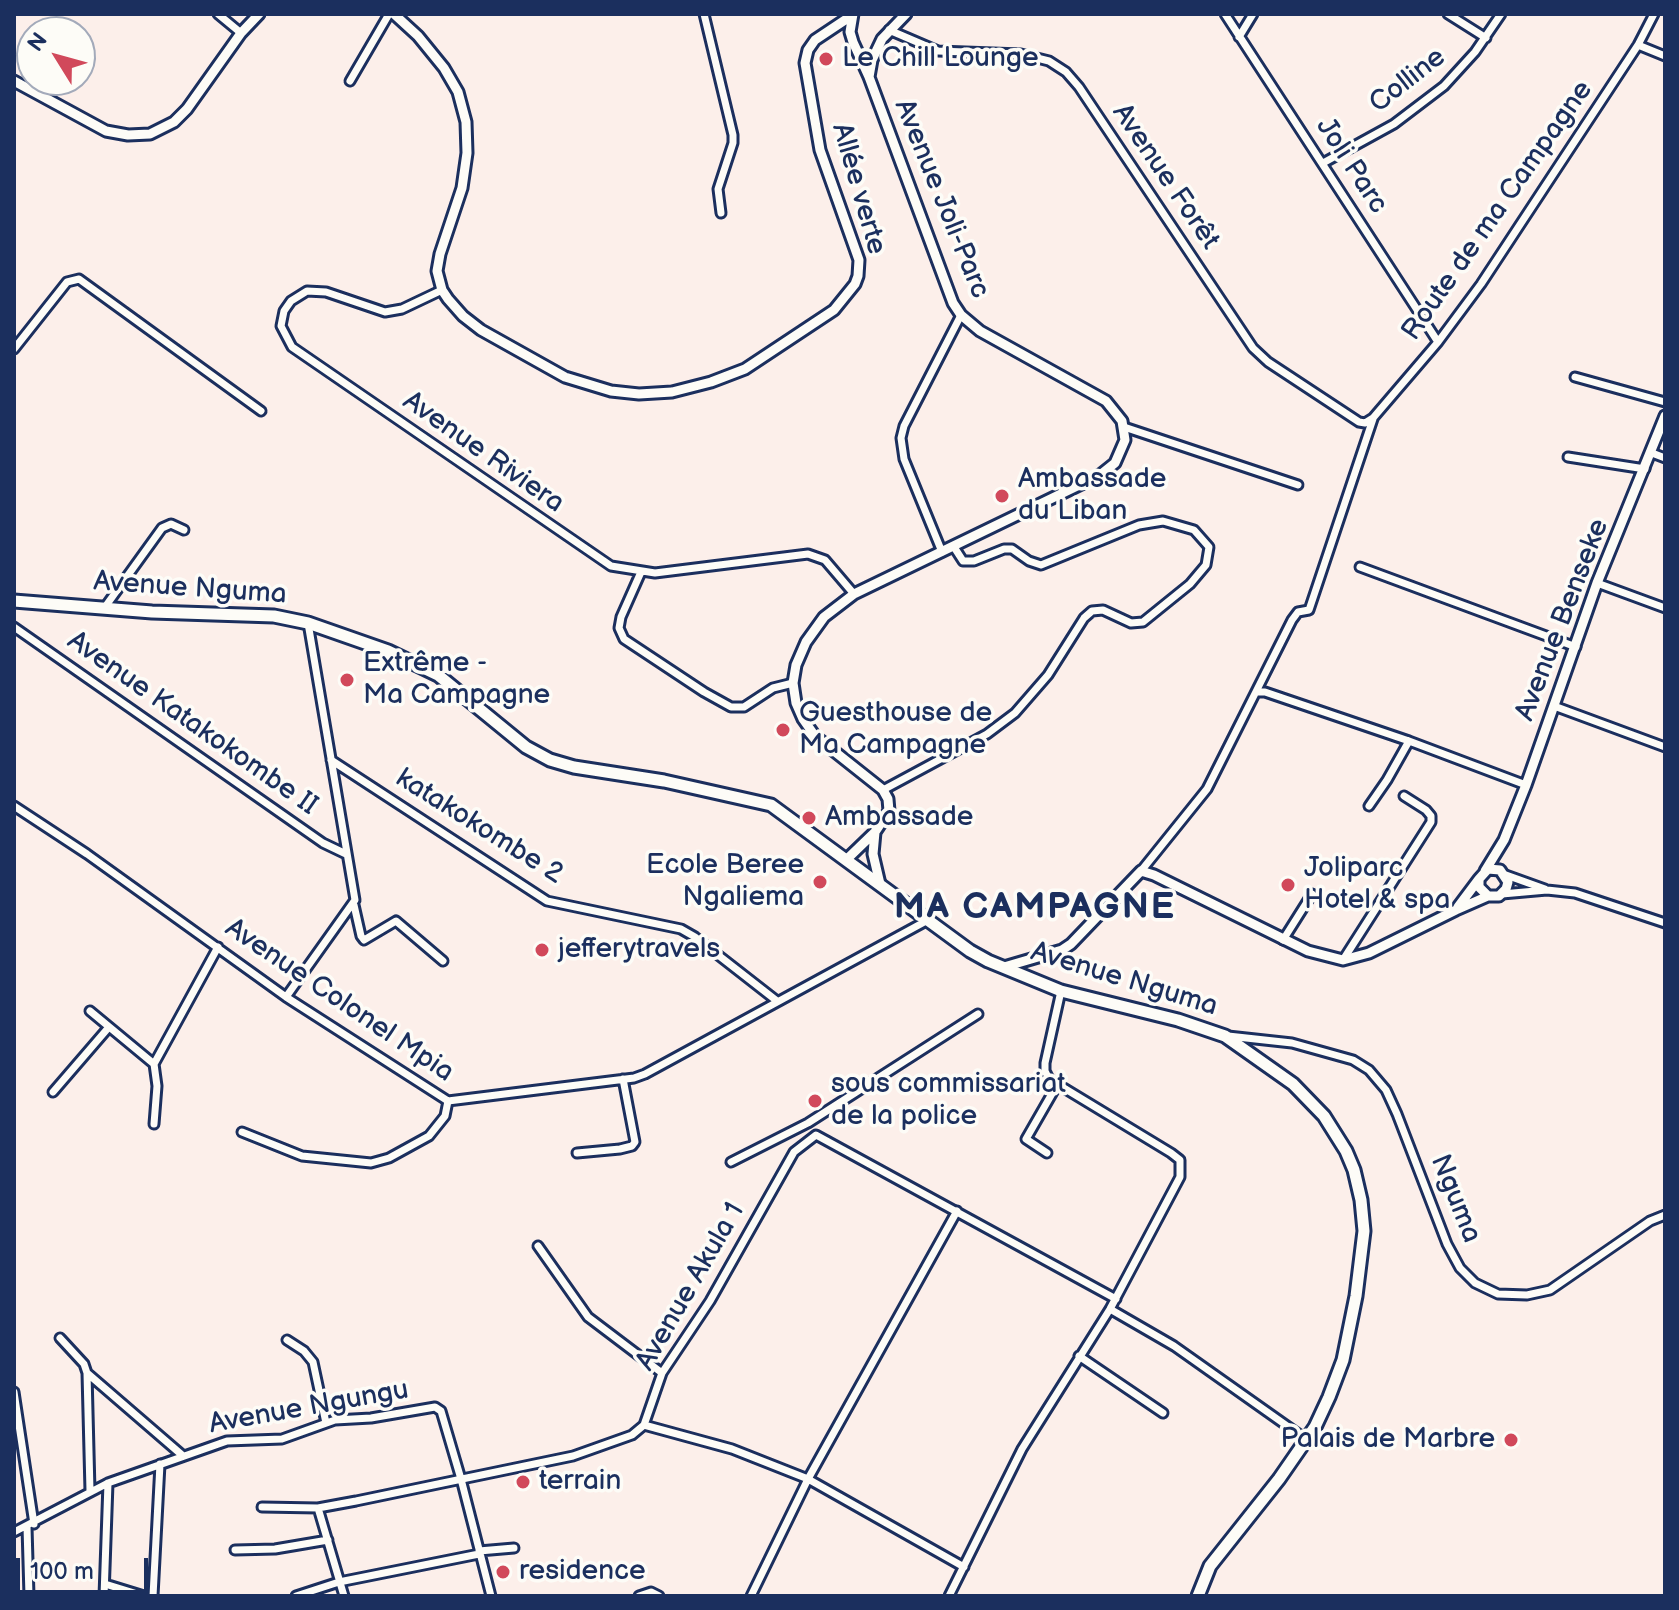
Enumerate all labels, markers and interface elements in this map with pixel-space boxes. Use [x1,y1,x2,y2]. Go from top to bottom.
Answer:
north arrow [16,16,96,96]
text: N [22,28,54,57]
street label: Colline [1363,41,1453,121]
place label: Le Chill Lounge [842,42,1039,76]
marker: Le Chill Lounge [817,50,835,68]
street label: Route de ma Campagne [1396,75,1600,347]
street label: Avenue Joli-Parc [886,95,996,303]
street label: Avenue Forêt [1104,98,1226,256]
street label: Joli Parc [1308,112,1394,220]
street label: Allée verte [823,120,893,258]
street label: Avenue Riviera [396,385,570,521]
place label: Ambassade du Liban [1018,463,1166,529]
marker: Ambassade du Liban [993,487,1011,505]
street label: Avenue Benseke [1509,514,1617,726]
street label: Avenue Nguma [92,565,288,613]
street label: Avenue Katakokombe II [60,625,324,823]
place label: Extrême - Ma Campagne [363,647,550,713]
marker: Extrême - Ma Campagne [338,671,356,689]
place label: Guesthouse de Ma Campagne [799,697,992,763]
marker: Guesthouse de Ma Campagne [774,721,792,739]
street label: katakokombe 2 [389,762,569,892]
place label: Ambassade [825,801,973,835]
marker: Ambassade [800,809,818,827]
place label: Ecole Beree Ngaliema [646,849,804,915]
place label: Joliparc Hotel & spa [1304,852,1450,918]
marker: Ecole Beree Ngaliema [811,873,829,891]
marker: Joliparc Hotel & spa [1279,876,1297,894]
district label: MA CAMPAGNE [894,887,1176,931]
street label: Avenue Colonel Mpia [218,912,460,1090]
place label: jefferytravels [558,933,720,967]
street label: Avenue Nguma [1027,936,1221,1024]
marker: jefferytravels [533,941,551,959]
place label: sous commissariat de la police [831,1068,1066,1134]
marker: sous commissariat de la police [806,1092,824,1110]
street label: Nguma [1422,1150,1488,1248]
street label: Avenue Akula 1 [629,1197,753,1377]
street label: Avenue Ngungu [207,1374,411,1442]
place label: Palais de Marbre [1281,1423,1495,1457]
marker: Palais de Marbre [1502,1431,1520,1449]
place label: terrain [539,1465,621,1499]
marker: terrain [514,1473,532,1491]
scale bar [20,1542,152,1592]
place label: residence [519,1555,646,1589]
text: 100 m [30,1557,94,1586]
marker: residence [494,1563,512,1581]

